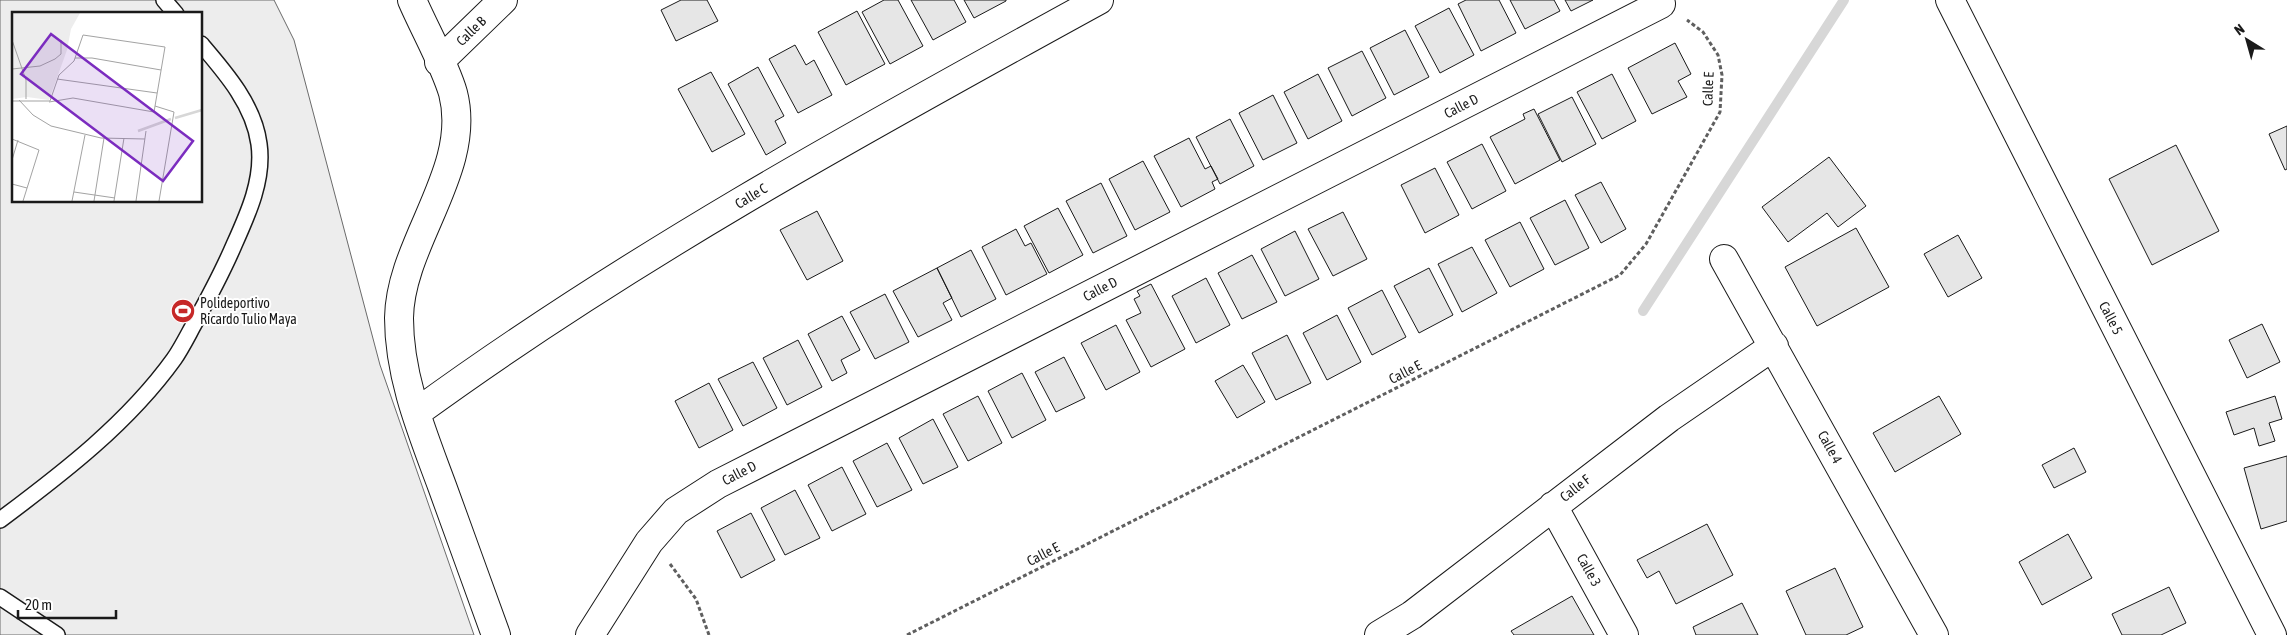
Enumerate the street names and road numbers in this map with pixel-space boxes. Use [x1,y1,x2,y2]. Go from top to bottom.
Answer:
street label: Calle B [453,13,489,49]
street label: Calle E [1699,72,1717,106]
street label: Calle D [1441,91,1481,121]
street label: Calle C [732,180,771,212]
street label: Calle D [1080,274,1120,304]
street label: Calle 5 [2096,299,2126,337]
street label: Calle E [1386,357,1424,387]
street label: Calle 4 [1815,428,1846,467]
street label: Calle D [719,458,759,488]
street label: Calle F [1557,471,1594,505]
street label: Calle E [1024,539,1062,569]
street label: Calle 3 [1574,551,1604,589]

